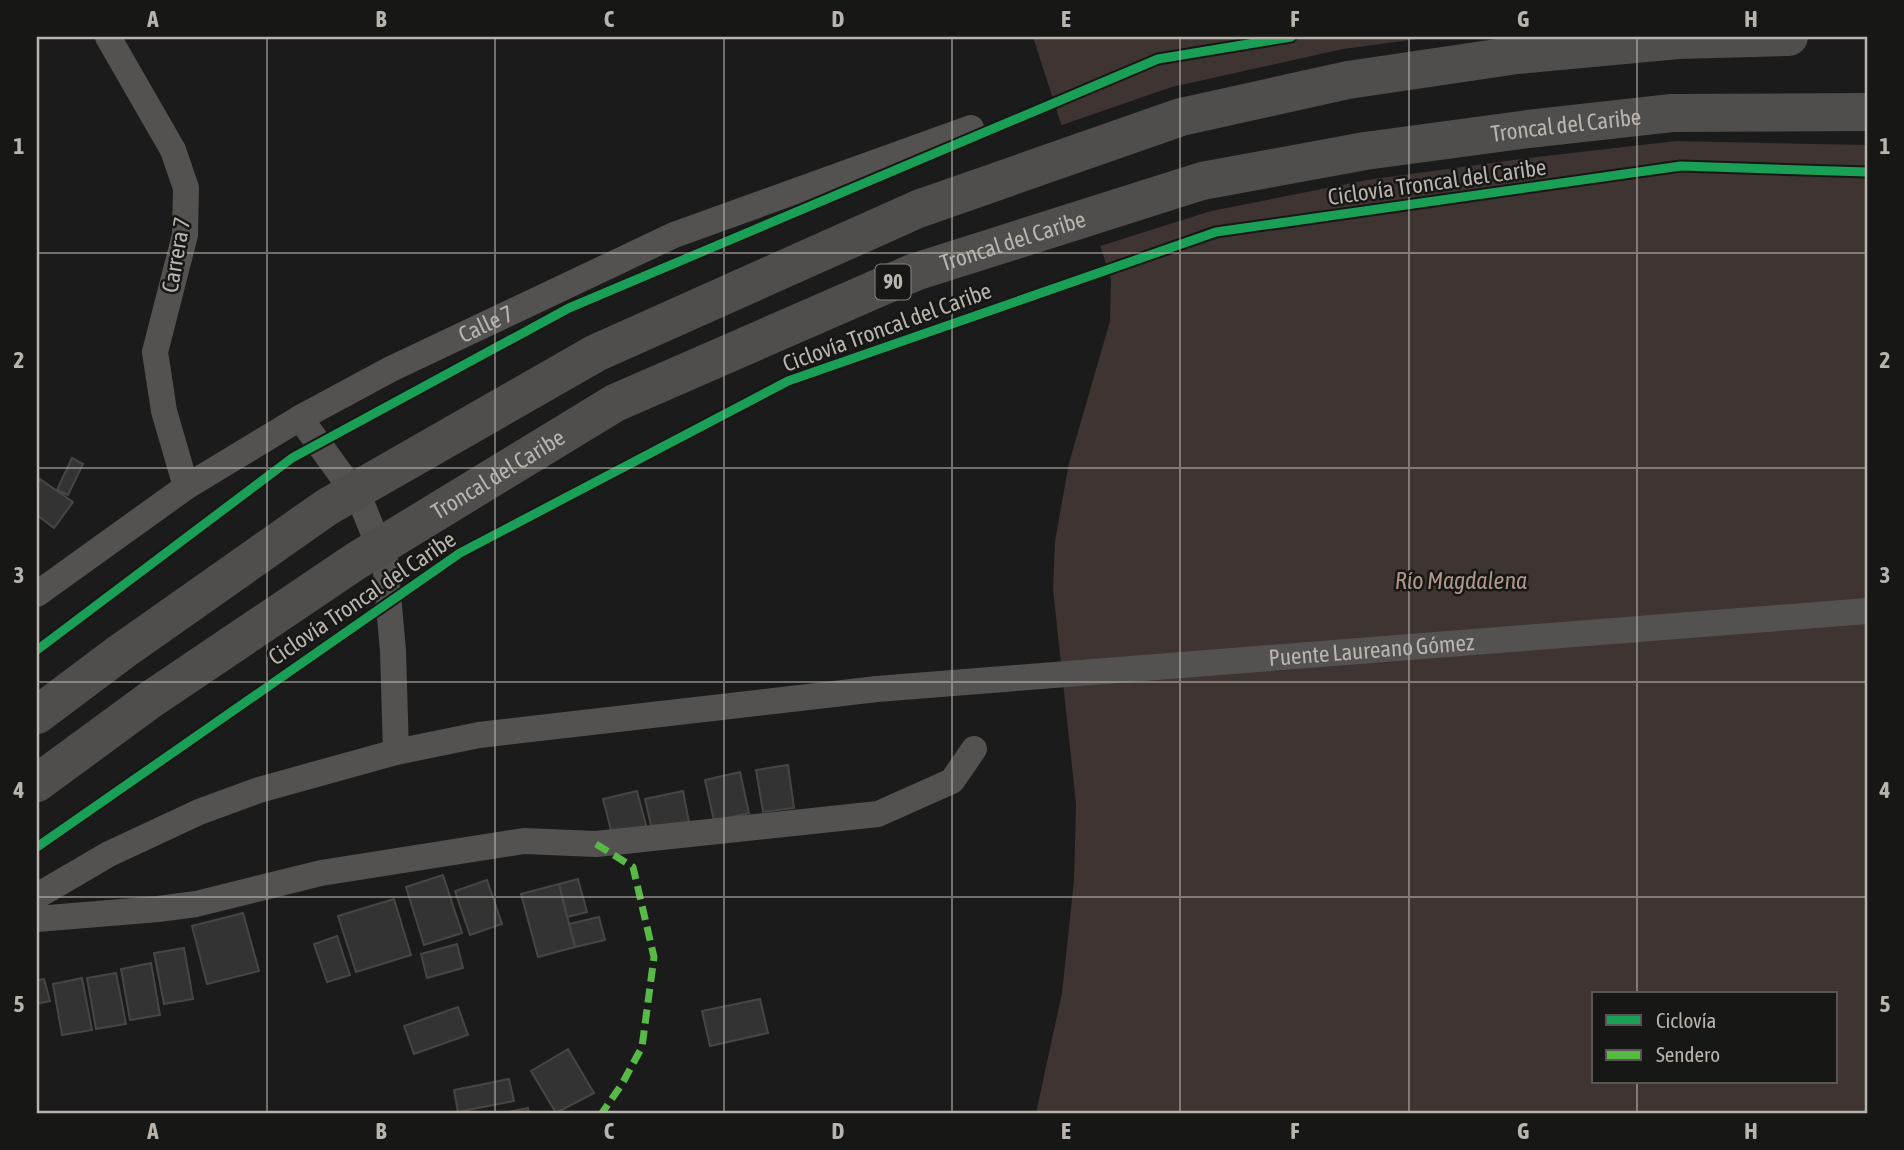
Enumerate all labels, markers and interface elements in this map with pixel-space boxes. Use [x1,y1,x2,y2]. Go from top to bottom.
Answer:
text: A [146,6,159,32]
text: B [376,6,387,32]
text: C [604,6,615,32]
text: D [832,6,845,32]
text: E [1061,6,1071,32]
text: F [1290,6,1300,32]
text: G [1517,6,1529,32]
text: H [1744,6,1758,32]
street label: Troncal del Caribe [1489,104,1643,147]
text: 1 [14,133,25,159]
text: 1 [1880,133,1891,159]
street label: Ciclovía Troncal del Caribe [1326,154,1548,210]
street label: Troncal del Caribe [937,206,1089,276]
street label: Carrera 7 [157,215,195,295]
road number: 90 [876,264,910,300]
street label: Ciclovía Troncal del Caribe [779,277,995,377]
street label: Calle 7 [454,300,517,348]
text: 2 [14,347,24,373]
text: 2 [1880,347,1890,373]
street label: Troncal del Caribe [427,424,569,525]
street label: Ciclovía Troncal del Caribe [263,526,461,670]
text: 3 [14,562,24,588]
text: 3 [1880,562,1890,588]
water label: Río Magdalena [1395,567,1527,594]
street label: Puente Laureano Gómez [1268,629,1475,671]
text: 4 [13,777,25,803]
text: 4 [1879,777,1891,803]
text: 5 [14,991,25,1017]
text: 5 [1880,991,1891,1017]
legend [1592,992,1838,1084]
text: Ciclovía [1656,1008,1716,1032]
text: Sendero [1656,1042,1720,1066]
text: A [146,1118,159,1144]
text: B [376,1118,387,1144]
text: C [604,1118,615,1144]
text: D [832,1118,845,1144]
text: E [1061,1118,1071,1144]
text: F [1290,1118,1300,1144]
text: G [1517,1118,1529,1144]
text: H [1744,1118,1758,1144]

